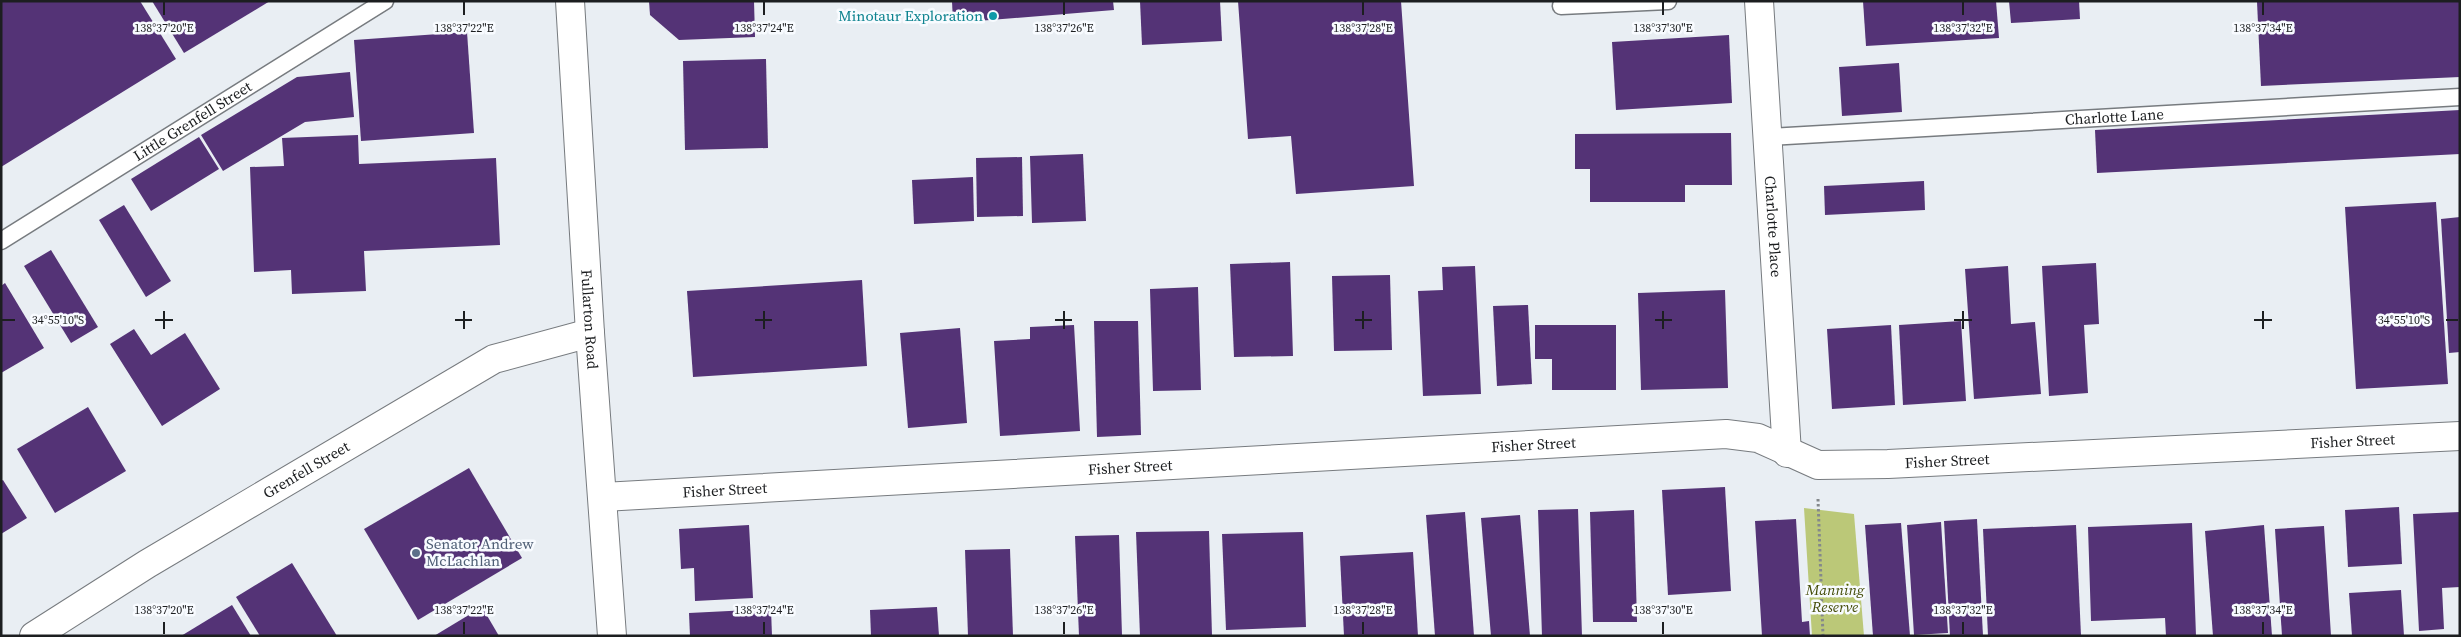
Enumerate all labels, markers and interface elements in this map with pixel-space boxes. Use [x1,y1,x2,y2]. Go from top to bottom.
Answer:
place label: Minotaur Exploration [838,5,983,26]
marker: Minotaur Exploration [987,10,999,22]
text: 138°37'20"E [134,20,194,36]
text: 138°37'22"E [434,20,494,36]
text: 138°37'24"E [734,20,794,36]
text: 138°37'26"E [1034,20,1094,36]
text: 138°37'28"E [1333,20,1393,36]
text: 138°37'30"E [1633,20,1693,36]
text: 138°37'32"E [1933,20,1993,36]
text: 138°37'34"E [2233,20,2293,36]
street label: Little Grenfell Street [129,76,256,166]
street label: Charlotte Lane [2064,103,2165,130]
street label: Charlotte Place [1760,175,1787,278]
street label: Fullarton Road [576,269,604,370]
text: 34°55'10"S [32,312,84,328]
text: 34°55'10"S [2378,312,2430,328]
street label: Fisher Street [2310,428,2396,453]
street label: Fisher Street [1491,431,1577,457]
street label: Grenfell Street [259,436,353,503]
street label: Fisher Street [1904,448,1990,473]
street label: Fisher Street [1087,454,1173,480]
street label: Fisher Street [682,477,768,503]
place label: Senator Andrew McLachlan [426,533,534,571]
marker: Senator Andrew McLachlan [410,547,422,559]
park label: Manning Reserve [1805,579,1865,617]
text: 138°37'20"E [134,602,194,618]
text: 138°37'22"E [434,602,494,618]
text: 138°37'24"E [734,602,794,618]
text: 138°37'26"E [1034,602,1094,618]
text: 138°37'28"E [1333,602,1393,618]
text: 138°37'30"E [1633,602,1693,618]
text: 138°37'32"E [1933,602,1993,618]
text: 138°37'34"E [2233,602,2293,618]

